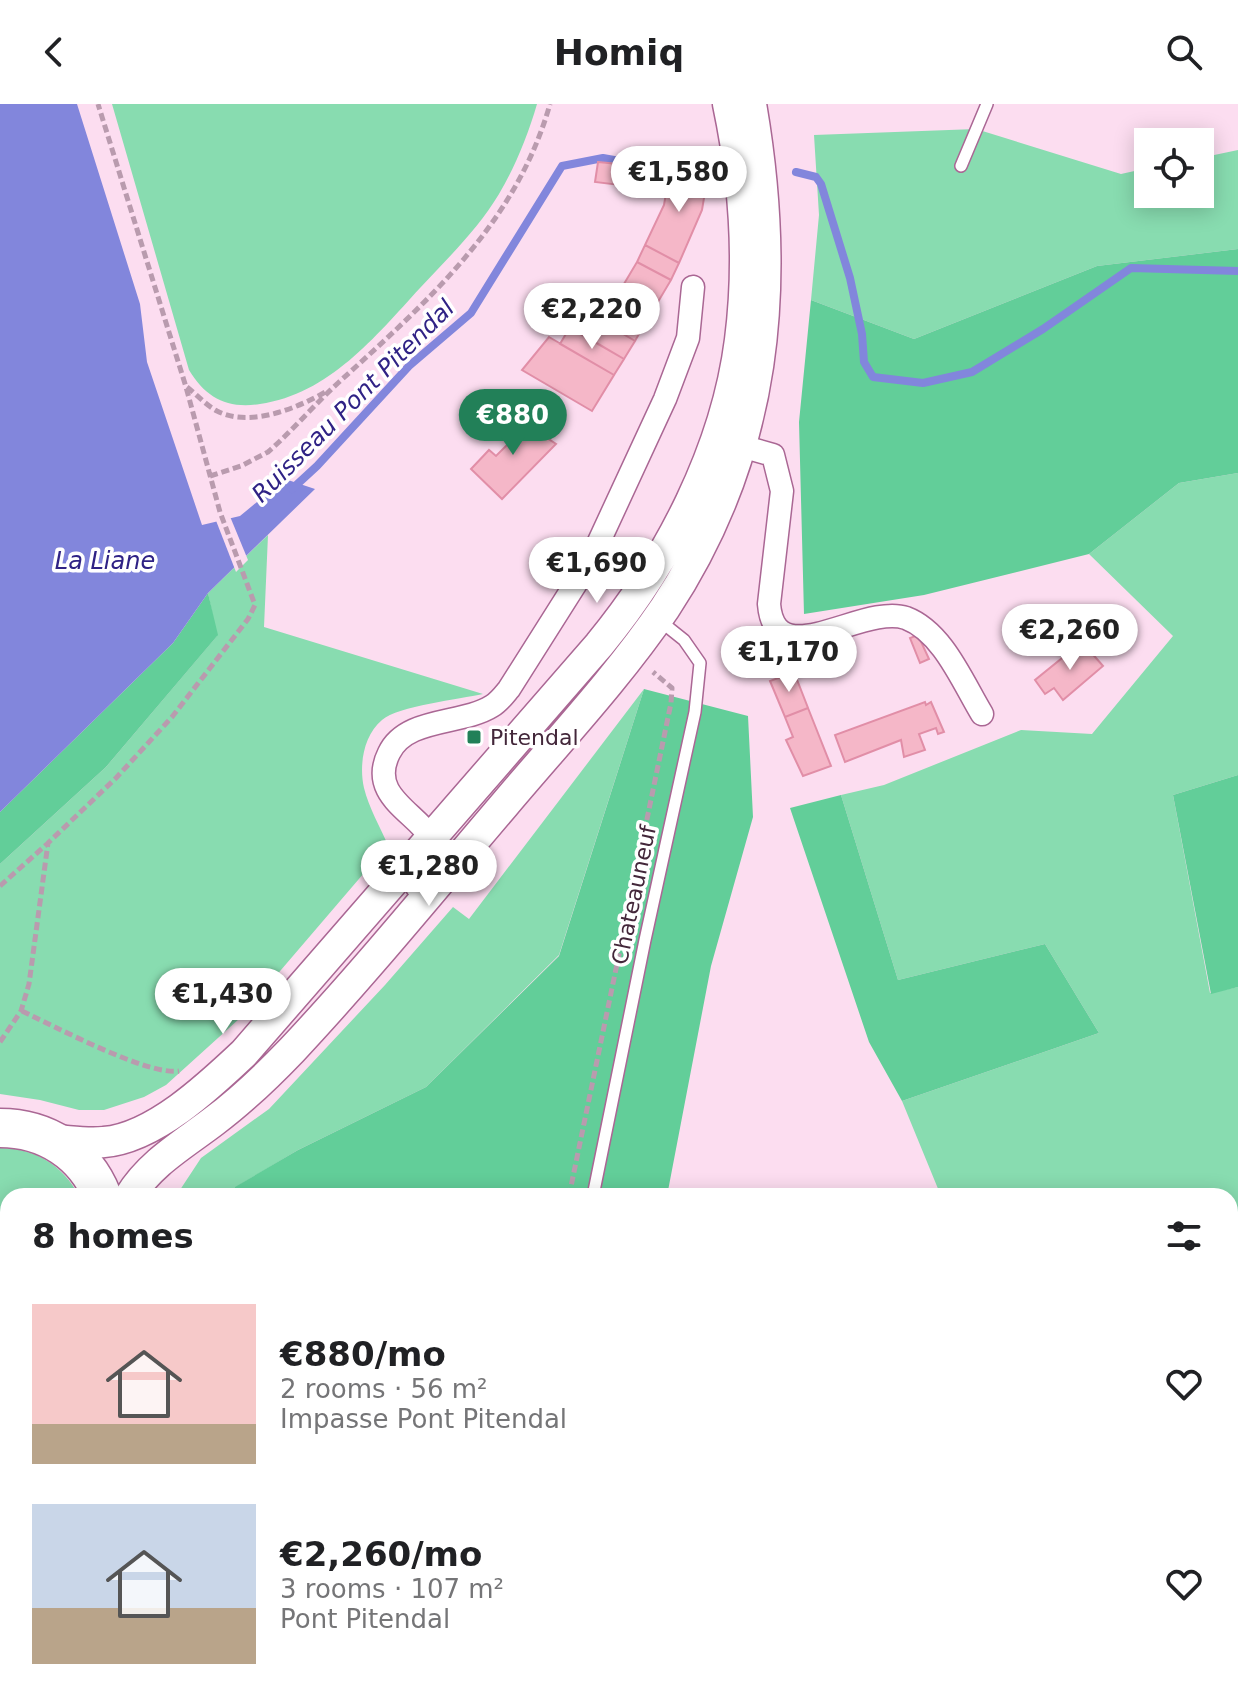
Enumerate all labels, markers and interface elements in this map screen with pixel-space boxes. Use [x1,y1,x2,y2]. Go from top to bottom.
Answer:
icon: back [32,30,76,74]
icon: search [1162,30,1206,74]
text: Homiq [554,32,684,73]
map controls [1134,128,1214,208]
button: locate [1134,128,1214,208]
pin: €1,580 [614,146,744,214]
text: €1,580 [629,157,729,187]
pin: €2,220 [527,283,657,351]
water label: Ruisseau Pont Pitendal [246,294,460,508]
text: €2,220 [542,294,642,324]
pin: €880 [466,389,560,457]
text: €880 [477,400,549,430]
pin: €1,690 [532,537,662,605]
water label: La Liane [55,547,155,575]
text: €1,690 [547,548,647,578]
pin: €2,260 [1005,604,1135,672]
text: €2,260 [1020,615,1120,645]
pin: €1,170 [724,626,854,694]
text: €1,170 [739,637,839,667]
place label: Pitendal [490,725,579,750]
marker: Pitendal [465,728,483,746]
street label: Chateauneuf [607,822,661,967]
pin: €1,280 [364,840,494,908]
text: €1,280 [379,851,479,881]
pin: €1,430 [158,968,288,1036]
text: €1,430 [173,979,273,1009]
icon: filters [1162,1214,1206,1258]
text: 8 homes [32,1216,194,1256]
text: €880/mo [280,1334,446,1374]
icon: home [96,1336,192,1432]
icon: heart [1162,1362,1206,1406]
text: 2 rooms · 56 m² [280,1374,488,1404]
text: Impasse Pont Pitendal [280,1404,567,1434]
text: €2,260/mo [280,1534,482,1574]
icon: home [96,1536,192,1632]
icon: heart [1162,1562,1206,1606]
text: 3 rooms · 107 m² [280,1574,504,1604]
text: Pont Pitendal [280,1604,450,1634]

